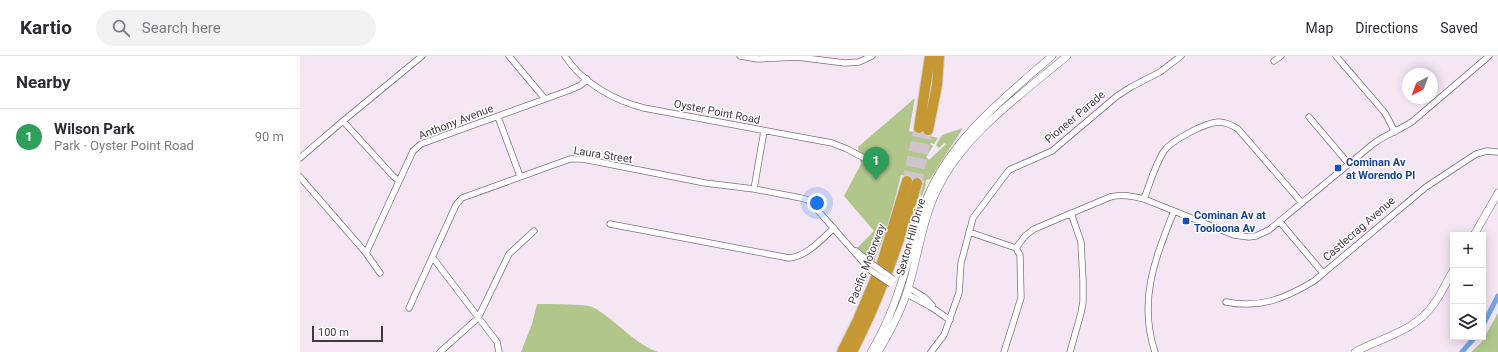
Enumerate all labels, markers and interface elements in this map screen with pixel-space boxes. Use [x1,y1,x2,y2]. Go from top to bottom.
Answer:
search box [96,10,376,46]
text: Kartio [20,16,72,39]
icon: search [110,17,132,39]
text: Search here [142,19,221,37]
text: Map [1306,20,1333,36]
text: Directions [1355,20,1418,36]
text: Saved [1440,20,1478,36]
north arrow [1402,68,1438,104]
text: Nearby [16,72,71,92]
street label: Pioneer Parade [1042,88,1108,146]
street label: Oyster Point Road [673,97,761,127]
street label: Anthony Avenue [417,102,495,142]
text: Wilson Park [54,120,135,138]
text: 1 [25,129,33,144]
text: 90 m [255,129,284,144]
text: Park · Oyster Point Road [54,138,194,153]
street label: Laura Street [573,144,634,166]
pin: 1 [863,147,889,180]
place label: Cominan Av at Worendo Pl [1346,156,1415,182]
marker: Cominan Av at Worendo Pl [1333,163,1343,173]
your location [807,193,827,213]
street label: Castlecrag Avenue [1320,194,1398,264]
street label: Sexton Hill Drive [894,197,928,277]
place label: Cominan Av at Tooloona Av [1194,209,1266,235]
marker: Cominan Av at Tooloona Av [1181,216,1191,226]
street label: Pacific Motorway [846,221,889,306]
map controls [1450,232,1486,340]
button: + [1450,232,1486,268]
button: − [1450,268,1486,304]
button: layers [1450,304,1486,340]
scale bar [312,324,383,343]
text: 100 m [318,326,349,339]

